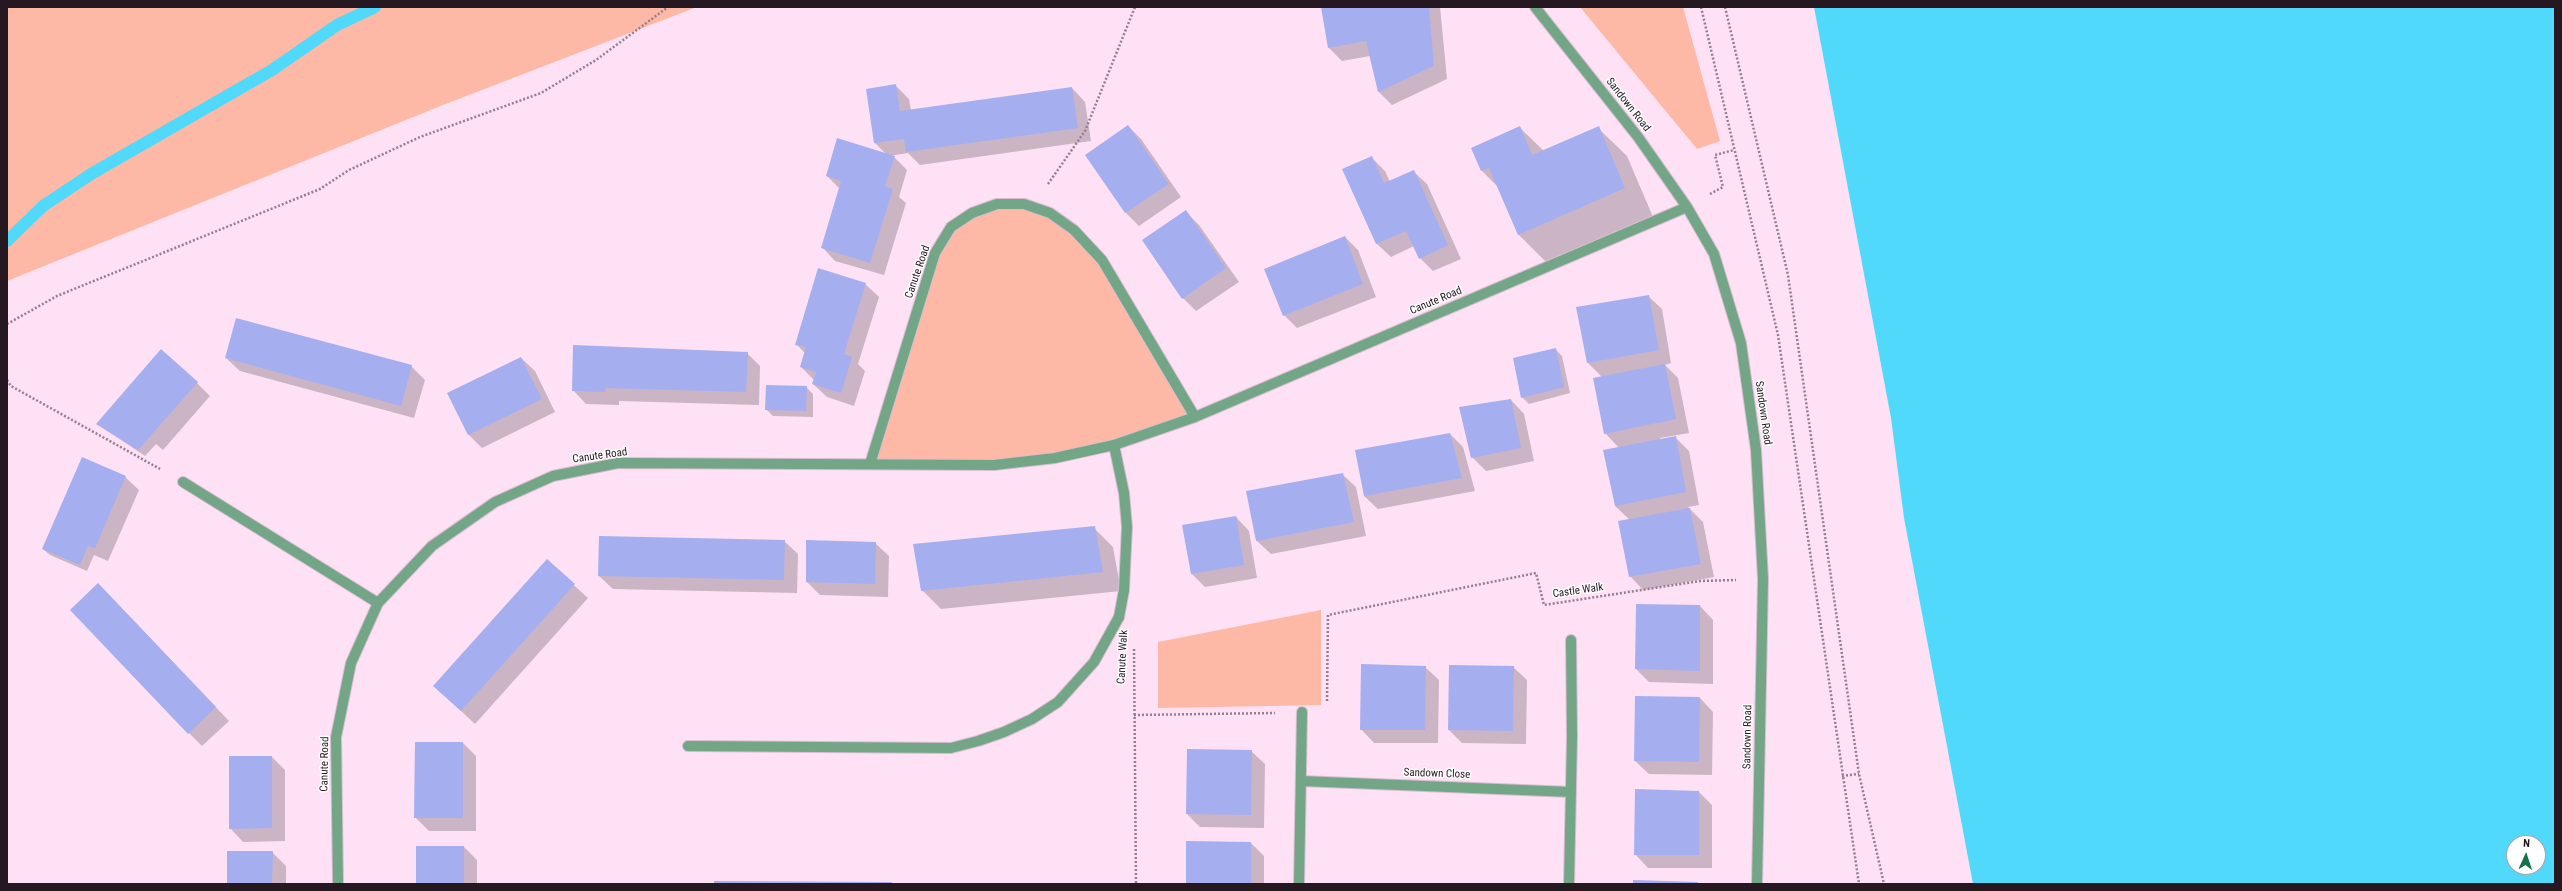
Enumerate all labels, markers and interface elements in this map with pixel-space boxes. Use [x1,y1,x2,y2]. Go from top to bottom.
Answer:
street label: Sandown Road [1603,76,1653,134]
street label: Canute Road [903,244,933,300]
street label: Canute Road [1408,284,1464,318]
street label: Sandown Road [1752,380,1774,446]
street label: Canute Road [572,446,628,466]
street label: Castle Walk [1552,581,1604,601]
street label: Canute Walk [1115,630,1131,684]
street label: Sandown Road [1741,705,1755,769]
street label: Canute Road [318,736,332,792]
street label: Sandown Close [1403,766,1471,782]
north arrow [2506,835,2546,875]
text: N [2523,837,2530,850]

